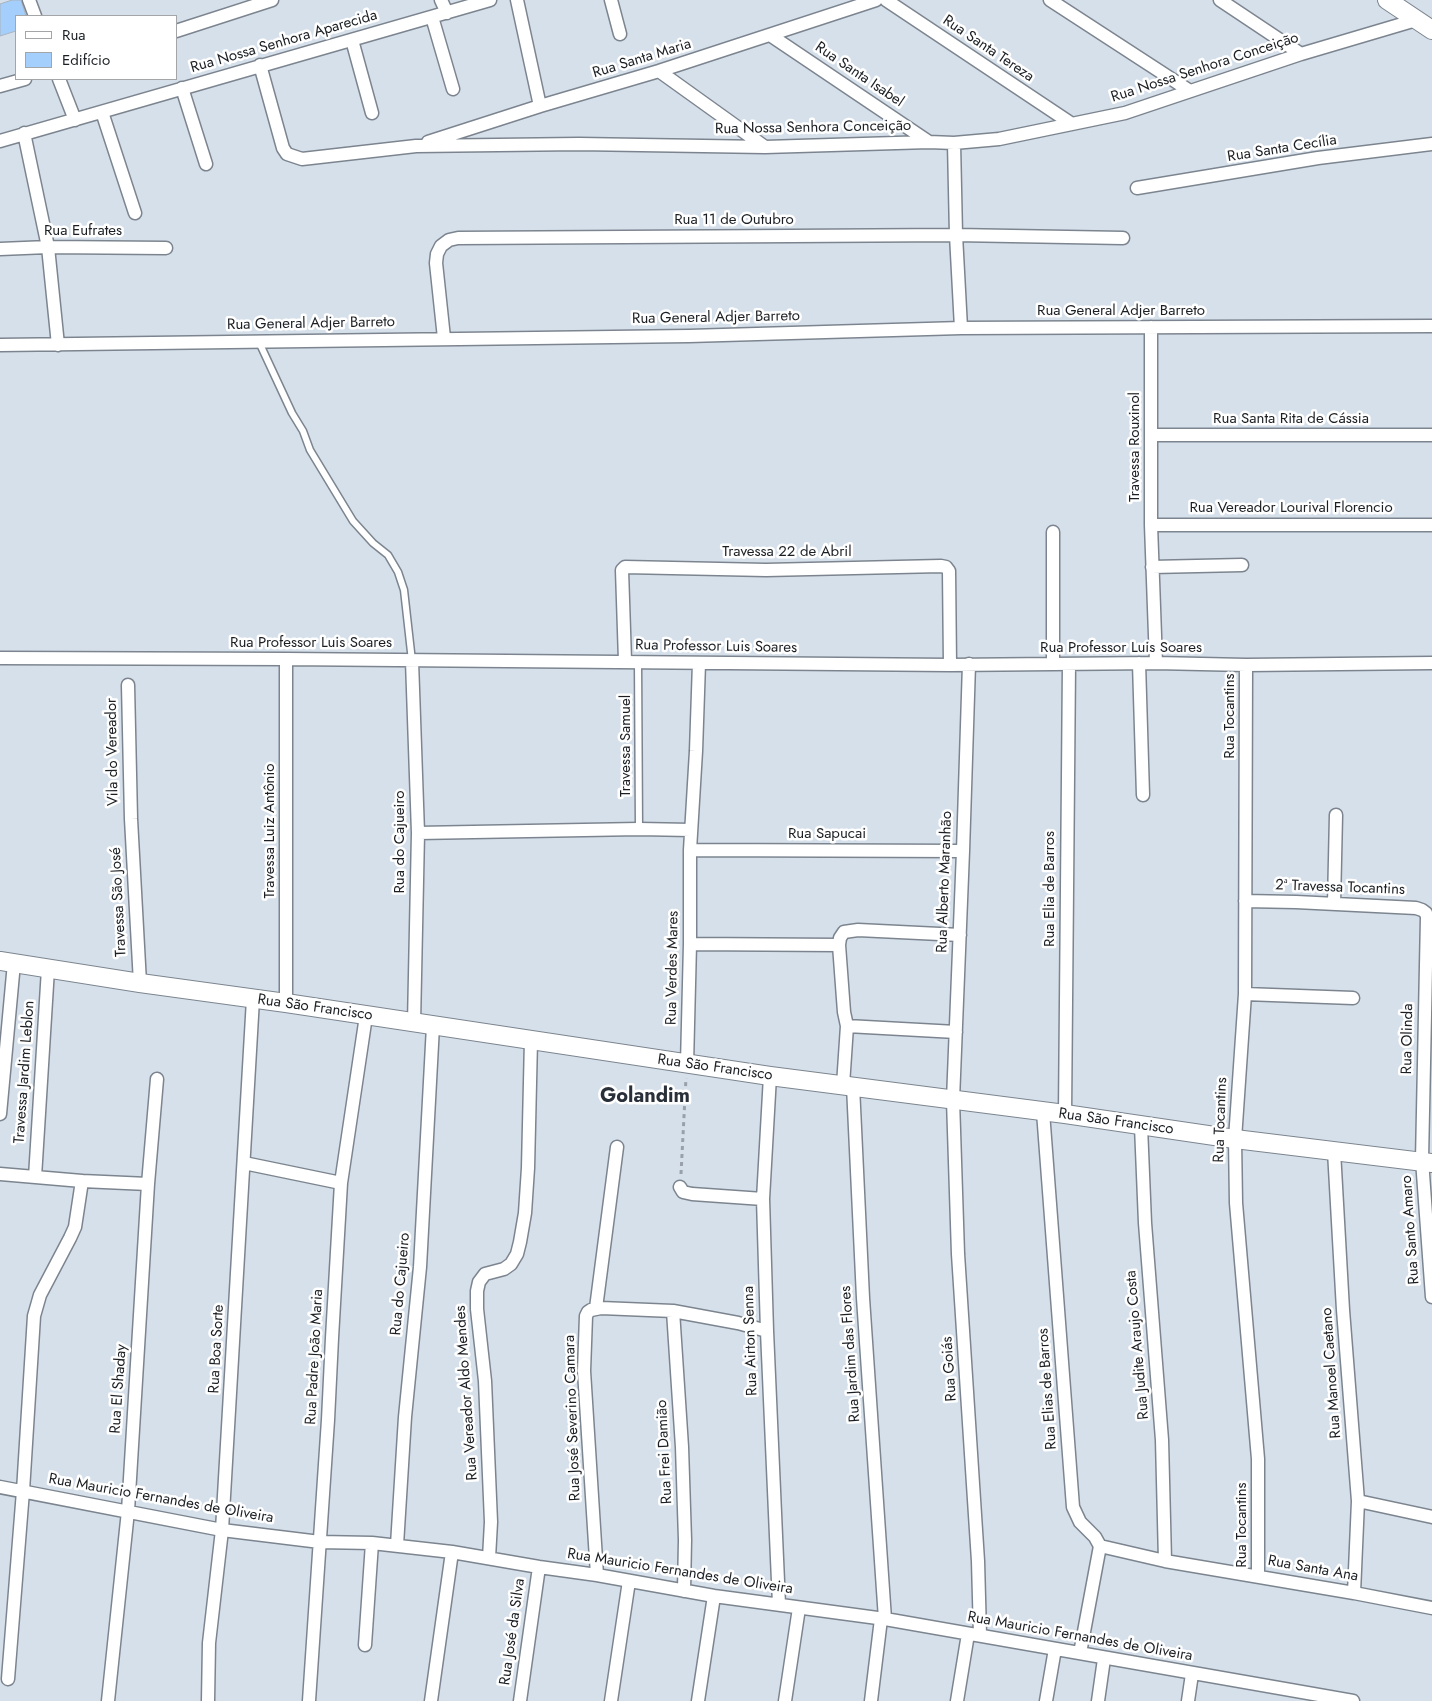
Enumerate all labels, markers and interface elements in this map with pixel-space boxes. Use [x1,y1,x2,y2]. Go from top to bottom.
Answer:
street label: Rua Nossa Senhora Aparecida [189,7,379,77]
street label: Rua Santa Tereza [939,12,1037,86]
legend [15,15,178,80]
text: Rua [62,24,86,46]
street label: Rua Nossa Senhora Conceição [1109,29,1301,107]
street label: Rua Santa Maria [590,35,694,83]
street label: Rua Santa Isabel [811,39,907,111]
text: Edifício [62,49,110,71]
street label: Rua Nossa Senhora Conceição [715,117,911,139]
street label: Rua Santa Cecília [1226,131,1338,167]
street label: Rua 11 de Outubro [674,211,794,229]
street label: Rua Eufrates [44,222,122,240]
street label: Rua General Adjer Barreto [1037,302,1205,320]
street label: Rua General Adjer Barreto [632,308,800,328]
street label: Rua General Adjer Barreto [227,314,395,334]
street label: Travessa Rouxinol [1126,392,1144,502]
street label: Rua Santa Rita de Cássia [1213,410,1369,428]
street label: Rua Vereador Lourival Florencio [1189,499,1393,517]
street label: Travessa 22 de Abril [722,543,852,561]
street label: Rua Professor Luis Soares [230,634,392,652]
street label: Rua Professor Luis Soares [635,637,797,657]
street label: Rua Professor Luis Soares [1040,639,1202,657]
street label: Rua Tocantins [1221,673,1239,759]
street label: Travessa Samuel [617,695,635,797]
street label: Vila do Vereador [103,698,123,806]
street label: Travessa Luiz Antônio [261,763,279,899]
street label: Rua do Cajueiro [391,790,409,894]
street label: Rua Alberto Maranhão [934,811,956,953]
street label: Rua Sapucai [788,825,866,843]
street label: Rua Elia de Barros [1041,831,1059,947]
street label: Travessa São José [107,847,131,957]
street label: 2ª Travessa Tocantins [1275,877,1405,899]
street label: Rua Verdes Mares [663,911,683,1025]
street label: Rua São Francisco [256,991,374,1025]
street label: Travessa Jardim Leblon [11,1000,39,1144]
street label: Rua Olinda [1398,1003,1418,1075]
street label: Rua São Francisco [656,1051,774,1085]
street label: Rua Tocantins [1211,1077,1231,1163]
district label: Golandim [600,1085,690,1109]
street label: Rua São Francisco [1057,1105,1175,1139]
street label: Rua Santo Amaro [1398,1175,1424,1285]
street label: Rua do Cajueiro [388,1232,414,1336]
street label: Rua Judite Araujo Costa [1123,1270,1153,1420]
street label: Rua Jardim das Flores [837,1285,865,1423]
street label: Rua Airton Senna [740,1286,762,1396]
street label: Rua Padre João Maria [302,1289,328,1425]
street label: Rua Boa Sorte [206,1304,228,1394]
street label: Rua Vereador Aldo Mendes [452,1305,482,1481]
street label: Rua Manoel Caetano [1318,1307,1346,1439]
street label: Rua Elias de Barros [1035,1328,1061,1450]
street label: Rua José Severino Camara [561,1335,585,1501]
street label: Rua Goiás [939,1336,961,1402]
street label: Rua El Shaday [107,1344,131,1434]
street label: Rua Frei Damião [653,1399,677,1505]
street label: Rua Mauricio Fernandes de Oliveira [47,1470,275,1528]
street label: Rua Tocantins [1233,1482,1251,1568]
street label: Rua Mauricio Fernandes de Oliveira [566,1545,794,1599]
street label: Rua Santa Ana [1266,1552,1360,1586]
street label: Rua José da Silva [497,1577,529,1687]
street label: Rua Mauricio Fernandes de Oliveira [966,1608,1194,1666]

